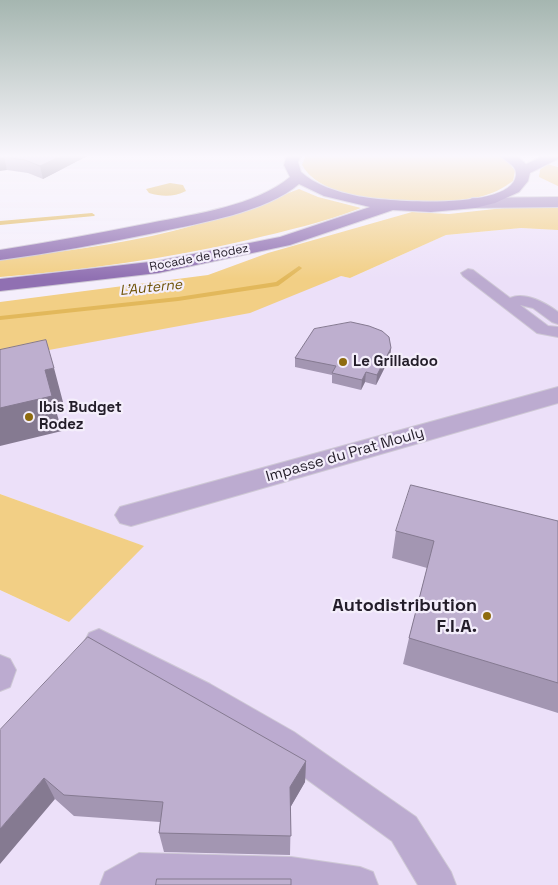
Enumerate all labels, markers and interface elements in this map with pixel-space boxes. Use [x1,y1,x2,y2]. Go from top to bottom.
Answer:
street label: Rocade de Rodez [148,241,250,275]
water label: L'Auterne [119,276,183,300]
place label: Le Grilladoo [353,353,438,371]
marker: Le Grilladoo [337,356,349,368]
place label: Ibis Budget Rodez [39,399,122,434]
marker: Ibis Budget Rodez [23,411,35,423]
street label: Impasse du Prat Mouly [264,424,426,486]
place label: Autodistribution F.I.A. [332,595,477,638]
marker: Autodistribution F.I.A. [481,610,493,622]

